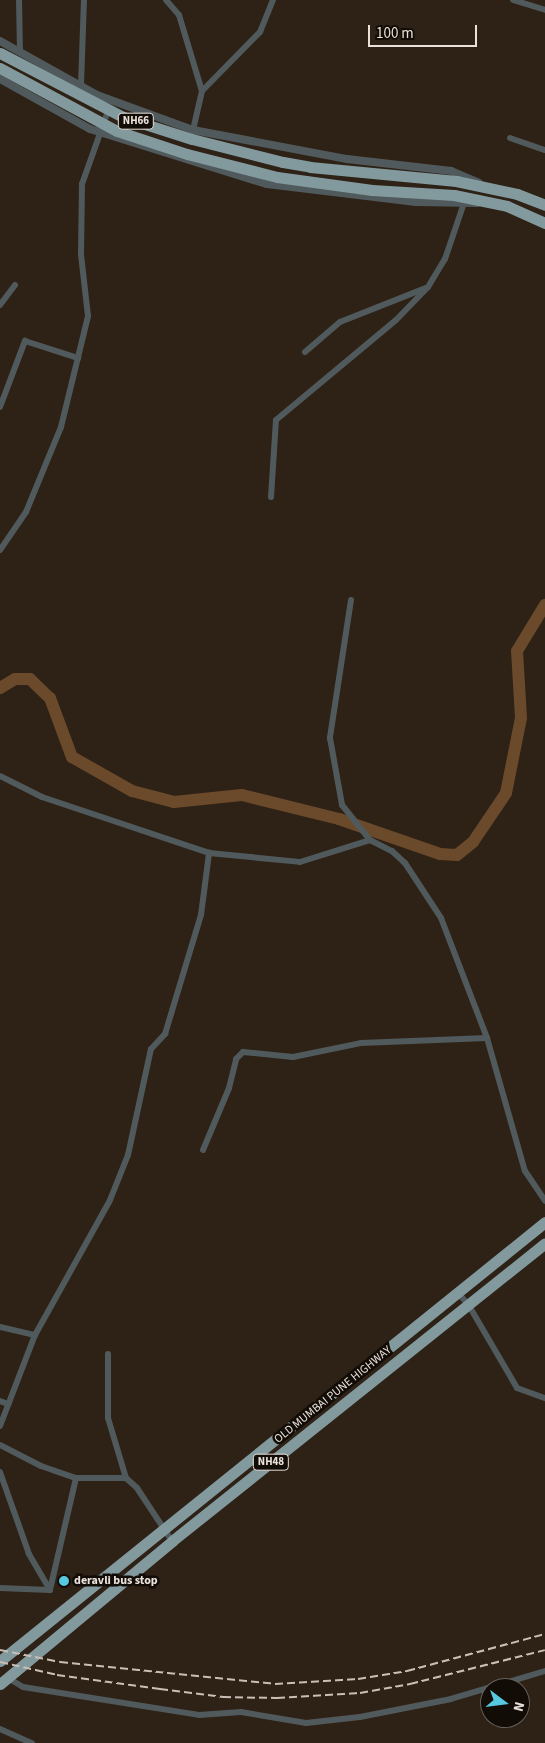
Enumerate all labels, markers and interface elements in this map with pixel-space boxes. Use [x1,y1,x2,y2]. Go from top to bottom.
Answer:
scale bar [370,15,479,47]
text: 100 m [376,23,414,44]
road number: NH66 [117,112,155,130]
street label: OLD MUMBAI PUNE HIGHWAY [271,1343,395,1447]
road number: NH48 [252,1454,290,1470]
place label: deravli bus stop [74,1574,158,1588]
marker: deravli bus stop [58,1575,70,1587]
north arrow [480,1678,530,1728]
text: N [508,1700,529,1714]

